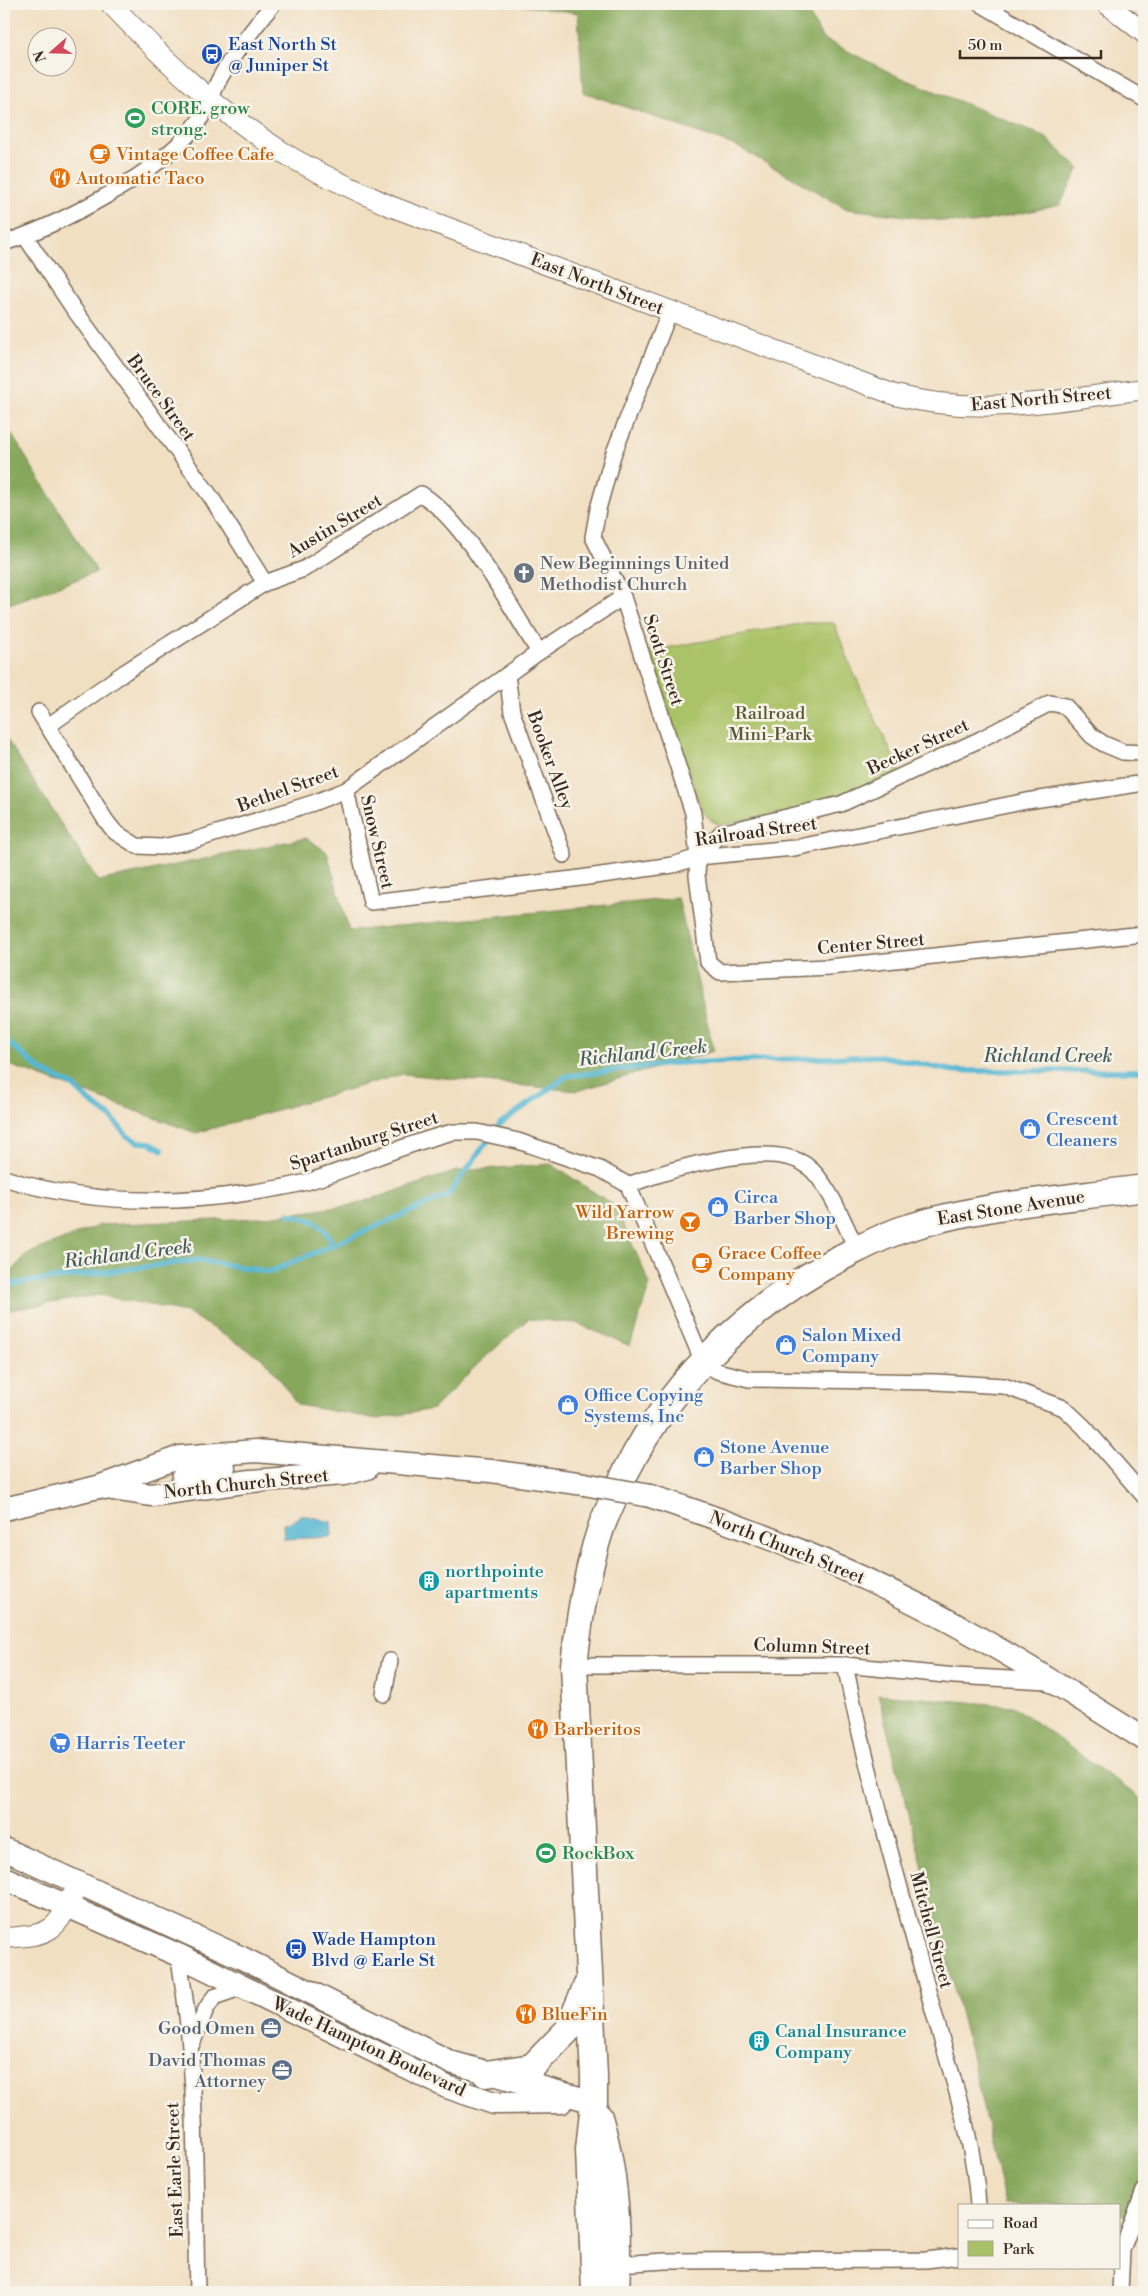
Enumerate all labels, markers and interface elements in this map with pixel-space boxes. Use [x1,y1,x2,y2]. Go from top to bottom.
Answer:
north arrow [28,28,78,78]
scale bar [960,28,1102,60]
place label: East North St @ Juniper St [228,33,338,77]
text: 50 m [968,36,1002,55]
bus stop icon: East North St @ Juniper St [200,42,224,66]
text: N [30,48,51,64]
place label: CORE. grow strong. [151,97,250,141]
sports icon: CORE. grow strong. [123,106,147,130]
cafe icon: Vintage Coffee Cafe [88,142,112,166]
place label: Vintage Coffee Cafe [115,143,274,166]
restaurant icon: Automatic Taco [48,166,72,190]
place label: Automatic Taco [75,167,205,190]
street label: East North Street [527,248,668,320]
street label: Bruce Street [121,349,201,447]
street label: East North Street [970,381,1113,417]
street label: Austin Street [283,488,387,564]
place label: New Beginnings United Methodist Church [540,552,730,596]
church icon: New Beginnings United Methodist Church [512,561,536,585]
street label: Scott Street [637,611,689,709]
park label: Railroad Mini-Park [728,702,813,746]
street label: Booker Alley [521,707,579,813]
street label: Becker Street [863,713,973,781]
street label: Bethel Street [233,760,342,818]
street label: Snow Street [355,793,399,892]
street label: Railroad Street [694,812,819,852]
street label: Center Street [816,928,926,960]
water label: Richland Creek [577,1034,708,1072]
water label: Richland Creek [983,1044,1112,1068]
street label: Spartanburg Street [287,1106,442,1176]
place label: Crescent Cleaners [1046,1108,1119,1152]
shop icon: Crescent Cleaners [1018,1117,1042,1141]
street label: East Stone Avenue [936,1185,1086,1231]
place label: Circa Barber Shop [733,1186,836,1230]
shop icon: Circa Barber Shop [706,1195,730,1219]
place label: Wild Yarrow Brewing [574,1201,675,1245]
bar icon: Wild Yarrow Brewing [678,1210,702,1234]
water label: Richland Creek [62,1234,193,1274]
place label: Grace Coffee Company [718,1242,822,1286]
cafe icon: Grace Coffee Company [690,1251,714,1275]
place label: Salon Mixed Company [802,1324,902,1368]
shop icon: Salon Mixed Company [774,1333,798,1357]
place label: Office Copying Systems, Inc [584,1384,704,1428]
shop icon: Office Copying Systems, Inc [556,1393,580,1417]
place label: Stone Avenue Barber Shop [719,1436,829,1480]
shop icon: Stone Avenue Barber Shop [692,1445,716,1469]
street label: North Church Street [162,1464,330,1504]
street label: North Church Street [706,1506,869,1590]
place label: northpointe apartments [445,1560,544,1604]
building icon: northpointe apartments [417,1569,441,1593]
street label: Column Street [753,1633,872,1661]
restaurant icon: Barberitos [526,1717,550,1741]
place label: Barberitos [553,1718,641,1741]
supermarket icon: Harris Teeter [48,1731,72,1755]
place label: Harris Teeter [76,1732,186,1755]
sports icon: RockBox [534,1841,558,1865]
place label: RockBox [562,1842,635,1865]
street label: Mitchell Street [904,1869,958,1991]
place label: Wade Hampton Blvd @ Earle St [311,1928,436,1972]
bus stop icon: Wade Hampton Blvd @ Earle St [284,1937,308,1961]
street label: Wade Hampton Boulevard [268,1992,470,2102]
restaurant icon: BlueFin [514,2002,538,2026]
place label: BlueFin [541,2003,608,2026]
office icon: Good Omen [259,2016,283,2040]
place label: Good Omen [158,2017,255,2040]
place label: Canal Insurance Company [775,2020,907,2064]
building icon: Canal Insurance Company [747,2029,771,2053]
place label: David Thomas Attorney [148,2049,266,2093]
office icon: David Thomas Attorney [270,2058,294,2082]
street label: East Earle Street [161,2101,189,2238]
legend [958,2204,1120,2268]
text: Road [1003,2214,1038,2233]
text: Park [1003,2240,1035,2259]

